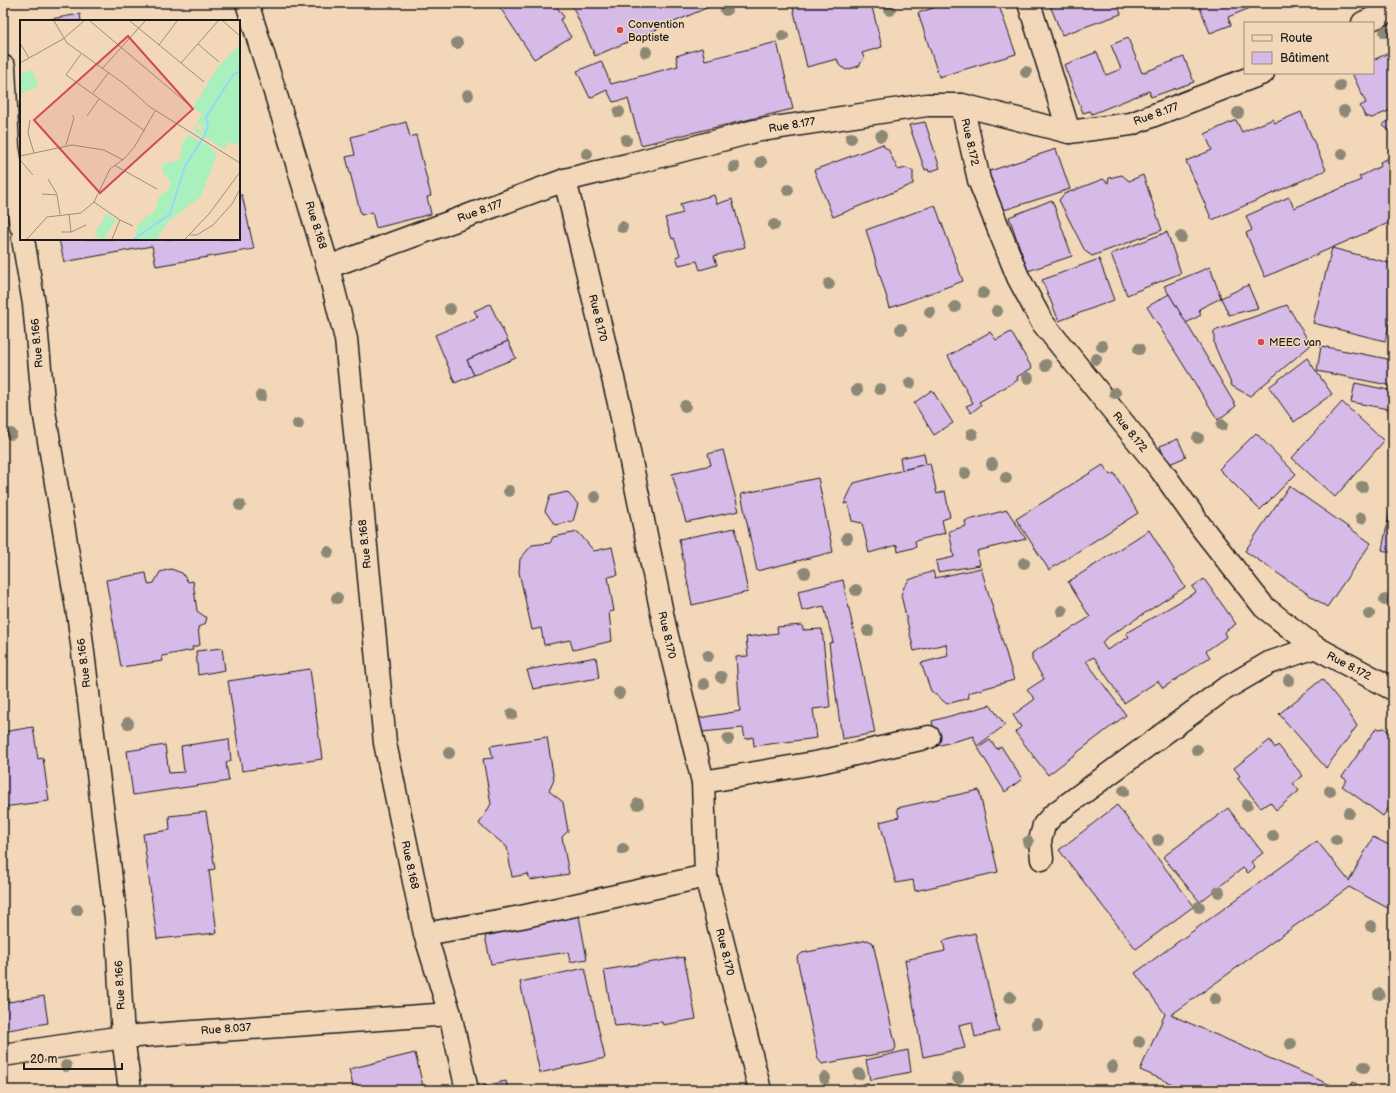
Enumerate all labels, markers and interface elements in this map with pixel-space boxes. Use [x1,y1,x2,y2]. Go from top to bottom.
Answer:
place label: Convention Baptiste [628,18,685,44]
inset map [20,20,240,240]
legend [1244,22,1374,74]
marker: Convention Baptiste [615,25,625,35]
text: Route [1280,31,1312,46]
text: Bâtiment [1280,51,1329,66]
street label: Rue 8.177 [1132,100,1181,128]
street label: Rue 8.177 [768,115,817,135]
street label: Rue 8.172 [958,117,982,167]
street label: Rue 8.177 [456,197,505,225]
street label: Rue 8.168 [303,199,329,251]
street label: Rue 8.170 [586,293,610,343]
street label: Rue 8.166 [28,317,46,368]
place label: MEEC van [1269,336,1321,349]
marker: MEEC van [1256,337,1266,347]
street label: Rue 8.172 [1110,409,1151,455]
street label: Rue 8.168 [356,519,374,569]
street label: Rue 8.170 [655,610,679,660]
street label: Rue 8.166 [74,637,93,688]
street label: Rue 8.172 [1325,649,1374,683]
street label: Rue 8.168 [399,839,421,891]
street label: Rue 8.170 [713,927,737,977]
street label: Rue 8.166 [112,960,128,1010]
street label: Rue 8.037 [200,1021,252,1037]
scale bar [24,1045,122,1071]
text: 20 m [30,1052,57,1067]

